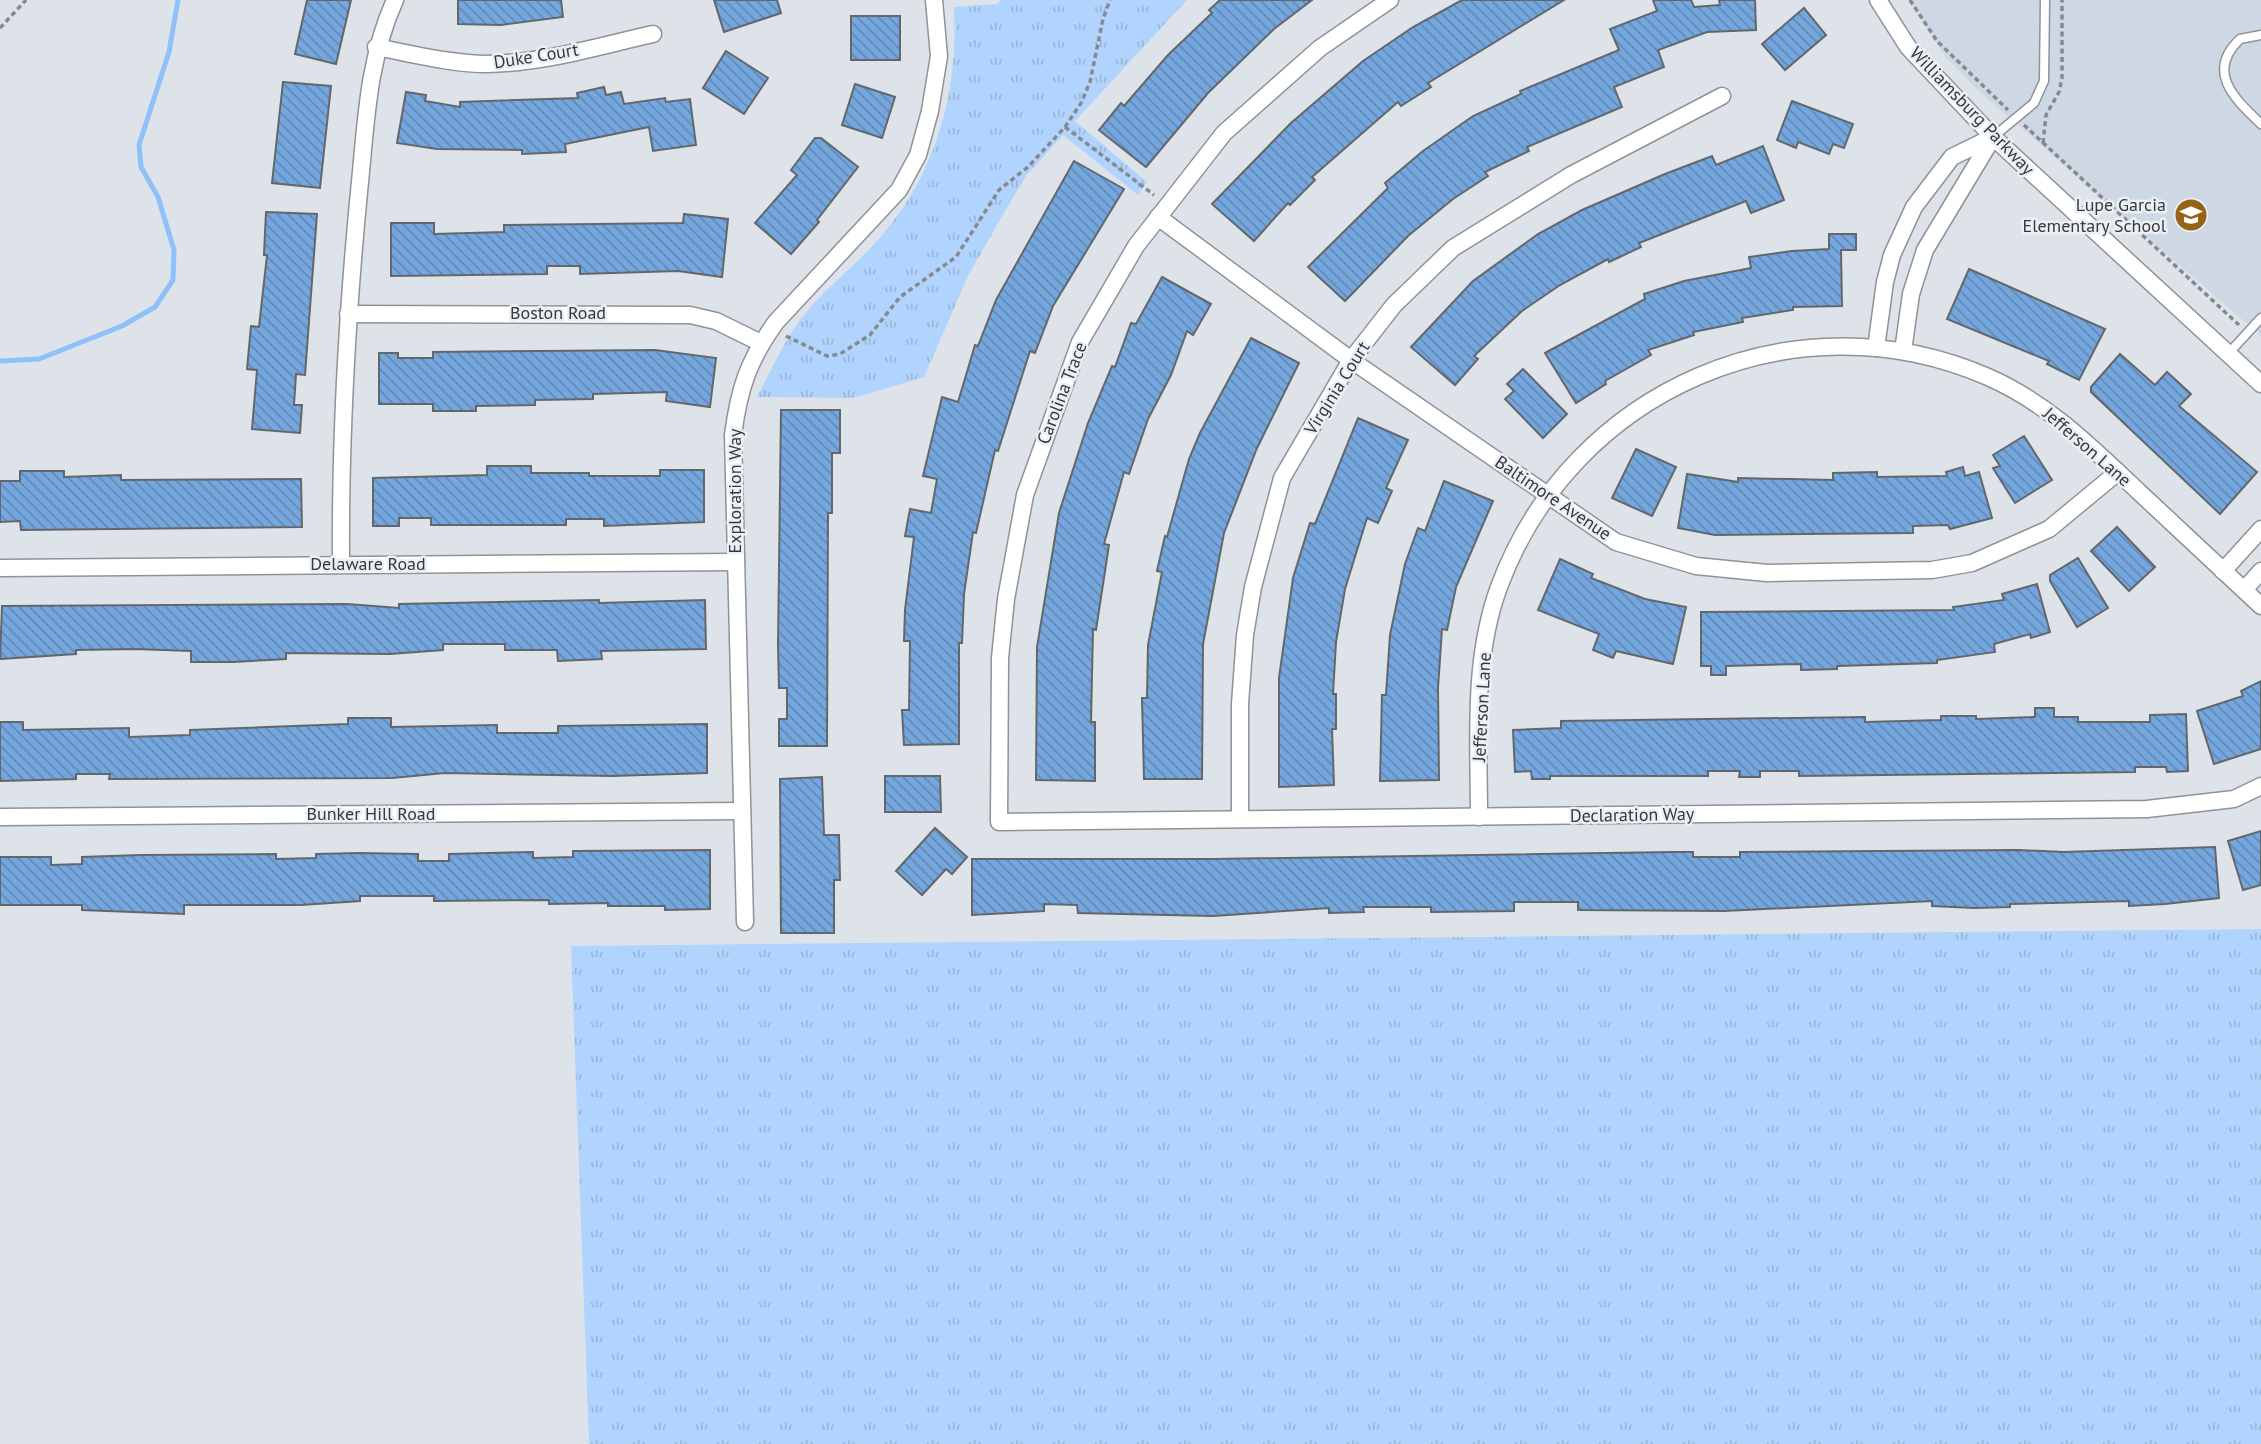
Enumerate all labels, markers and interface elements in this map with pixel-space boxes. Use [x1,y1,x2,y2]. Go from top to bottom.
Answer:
street label: Duke Court [492,37,580,74]
street label: Williamsburg Parkway [1905,42,2040,180]
place label: Lupe Garcia Elementary School [2023,193,2167,237]
school or university icon: Lupe Garcia Elementary School [2172,196,2210,234]
street label: Boston Road [510,301,606,324]
street label: Virginia Court [1298,337,1374,440]
street label: Carolina Trace [1031,338,1092,447]
street label: Jefferson Lane [2038,401,2136,491]
street label: Exploration Way [723,428,746,553]
street label: Baltimore Avenue [1491,450,1616,545]
street label: Delaware Road [310,552,426,575]
street label: Jefferson Lane [1467,652,1496,763]
street label: Bunker Hill Road [307,802,435,825]
street label: Declaration Way [1570,802,1695,827]

